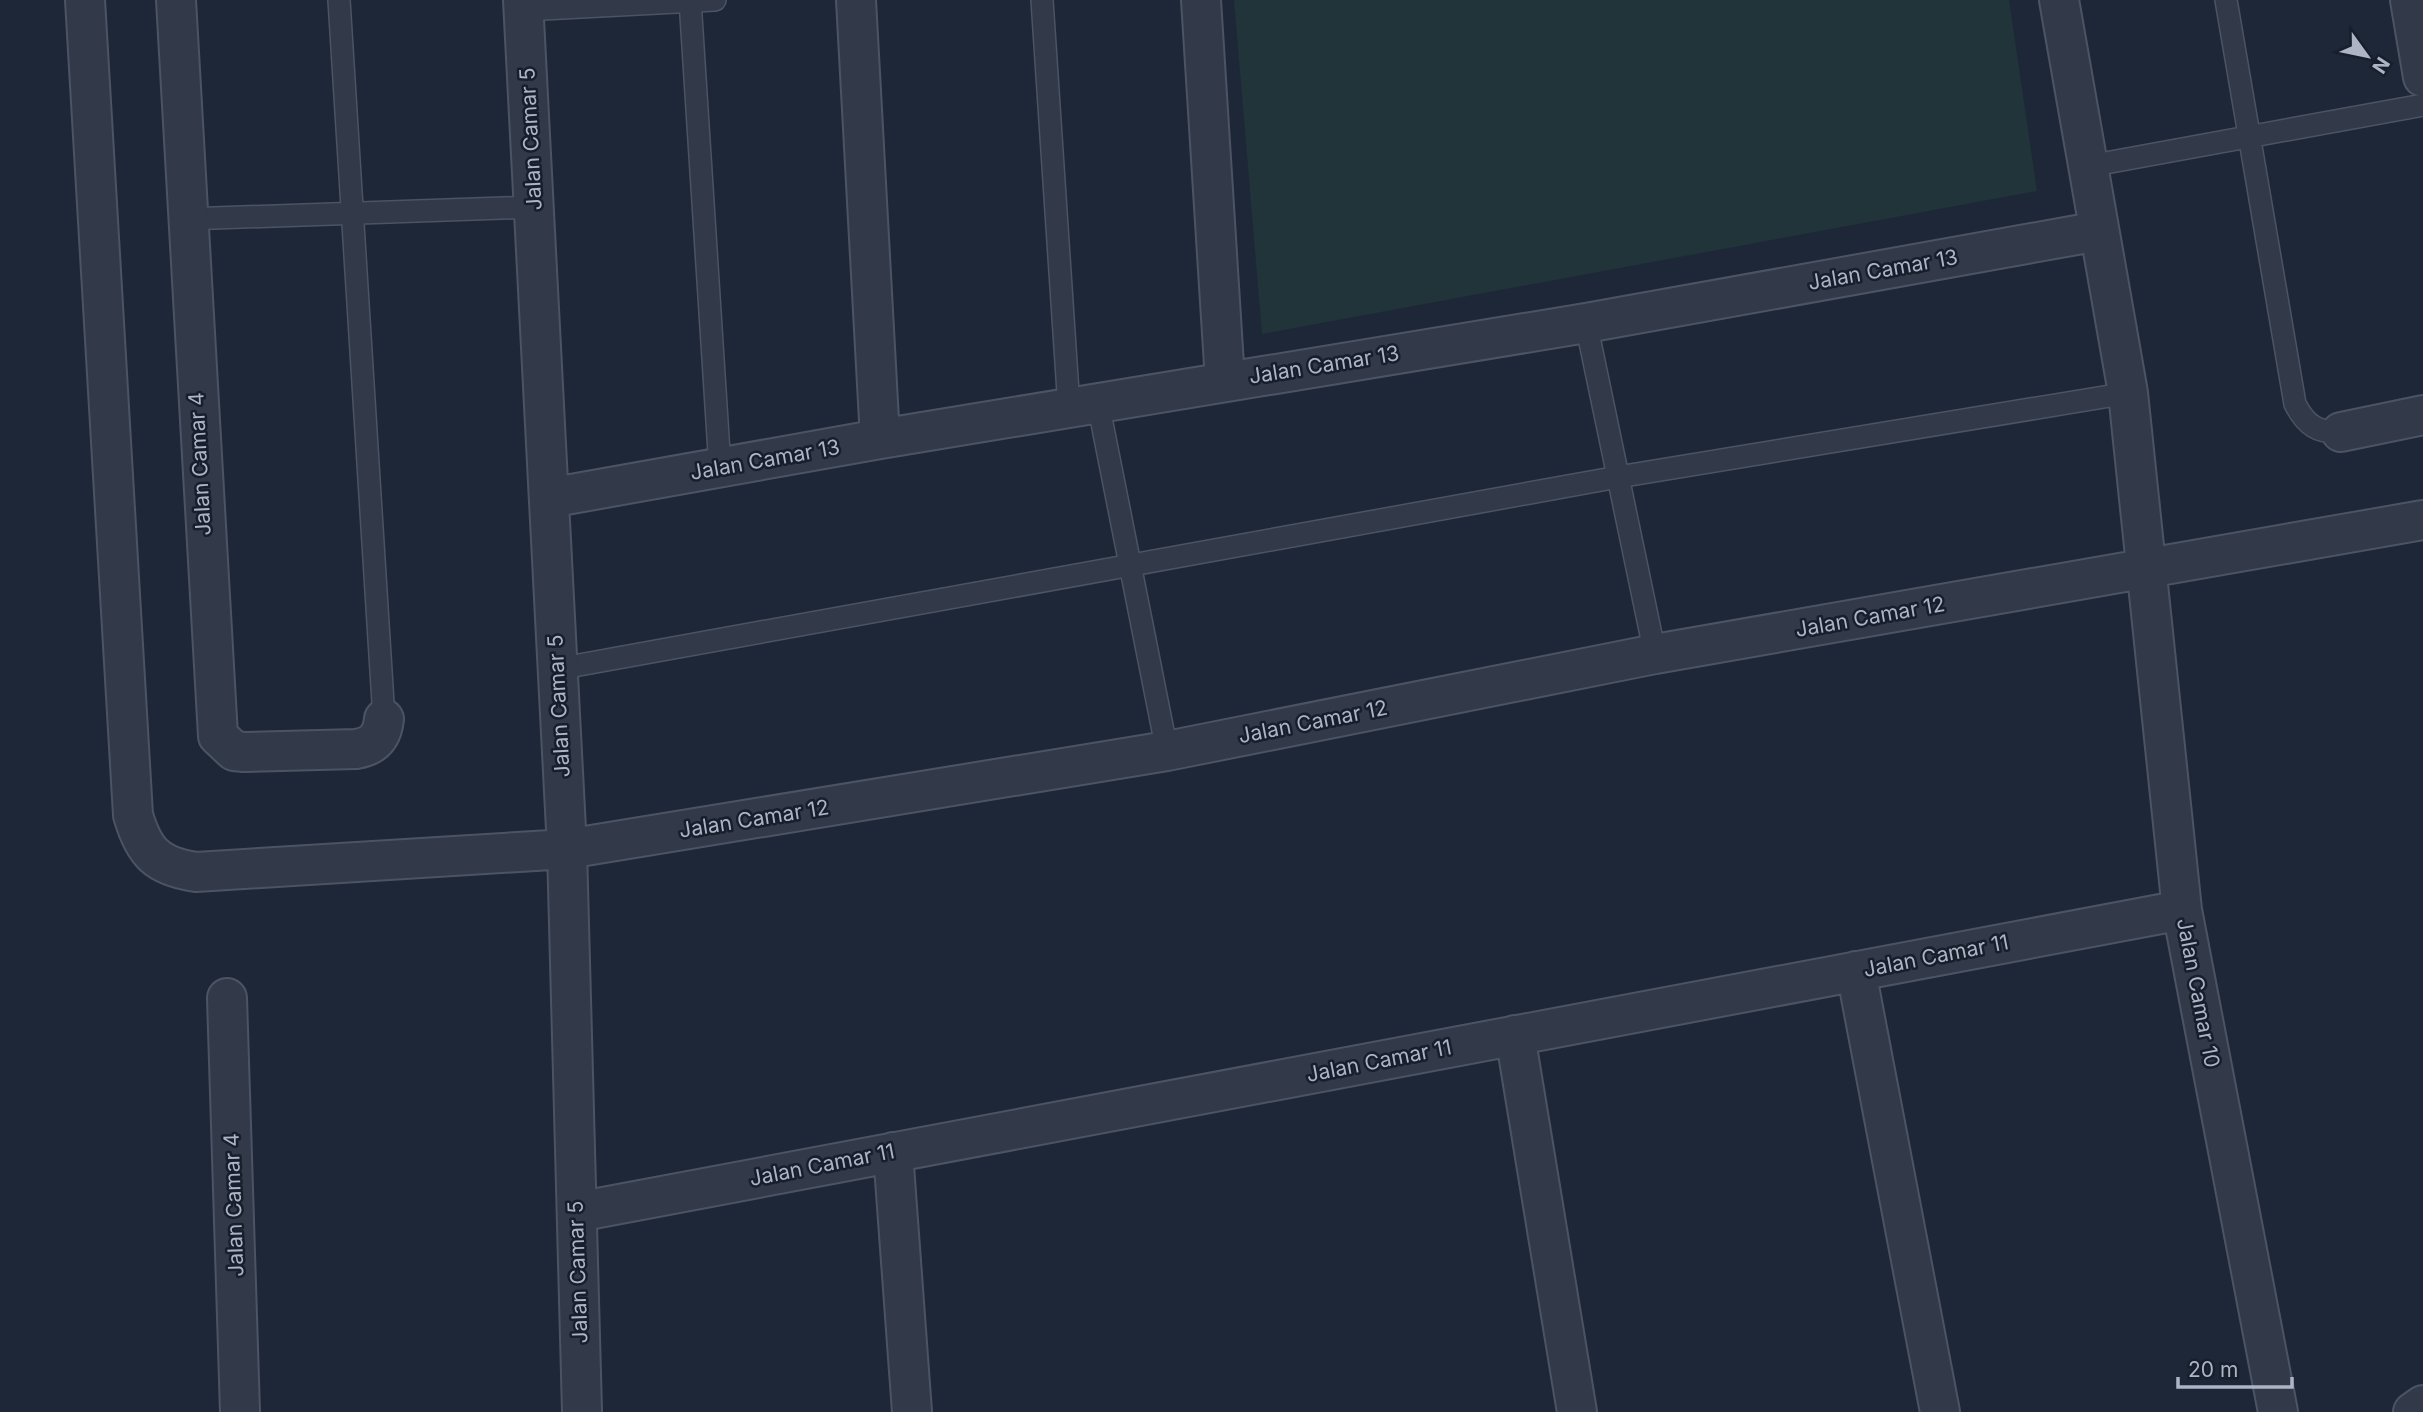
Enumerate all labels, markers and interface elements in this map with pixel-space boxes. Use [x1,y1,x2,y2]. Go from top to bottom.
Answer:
north arrow [2332,21,2402,91]
text: N [2367,53,2394,77]
street label: Jalan Camar 5 [514,67,547,211]
street label: Jalan Camar 13 [1806,244,1960,295]
street label: Jalan Camar 13 [1247,340,1401,389]
street label: Jalan Camar 4 [183,392,216,536]
street label: Jalan Camar 13 [688,434,842,485]
street label: Jalan Camar 12 [1793,591,1947,642]
street label: Jalan Camar 5 [542,634,575,778]
street label: Jalan Camar 12 [1236,695,1390,748]
street label: Jalan Camar 12 [677,794,831,843]
street label: Jalan Camar 10 [2172,916,2225,1070]
street label: Jalan Camar 11 [1861,929,2011,982]
street label: Jalan Camar 11 [1304,1034,1454,1087]
street label: Jalan Camar 4 [219,1133,248,1277]
street label: Jalan Camar 11 [747,1138,897,1191]
street label: Jalan Camar 5 [563,1200,592,1344]
scale bar [2178,1346,2292,1390]
text: 20 m [2188,1357,2238,1382]

